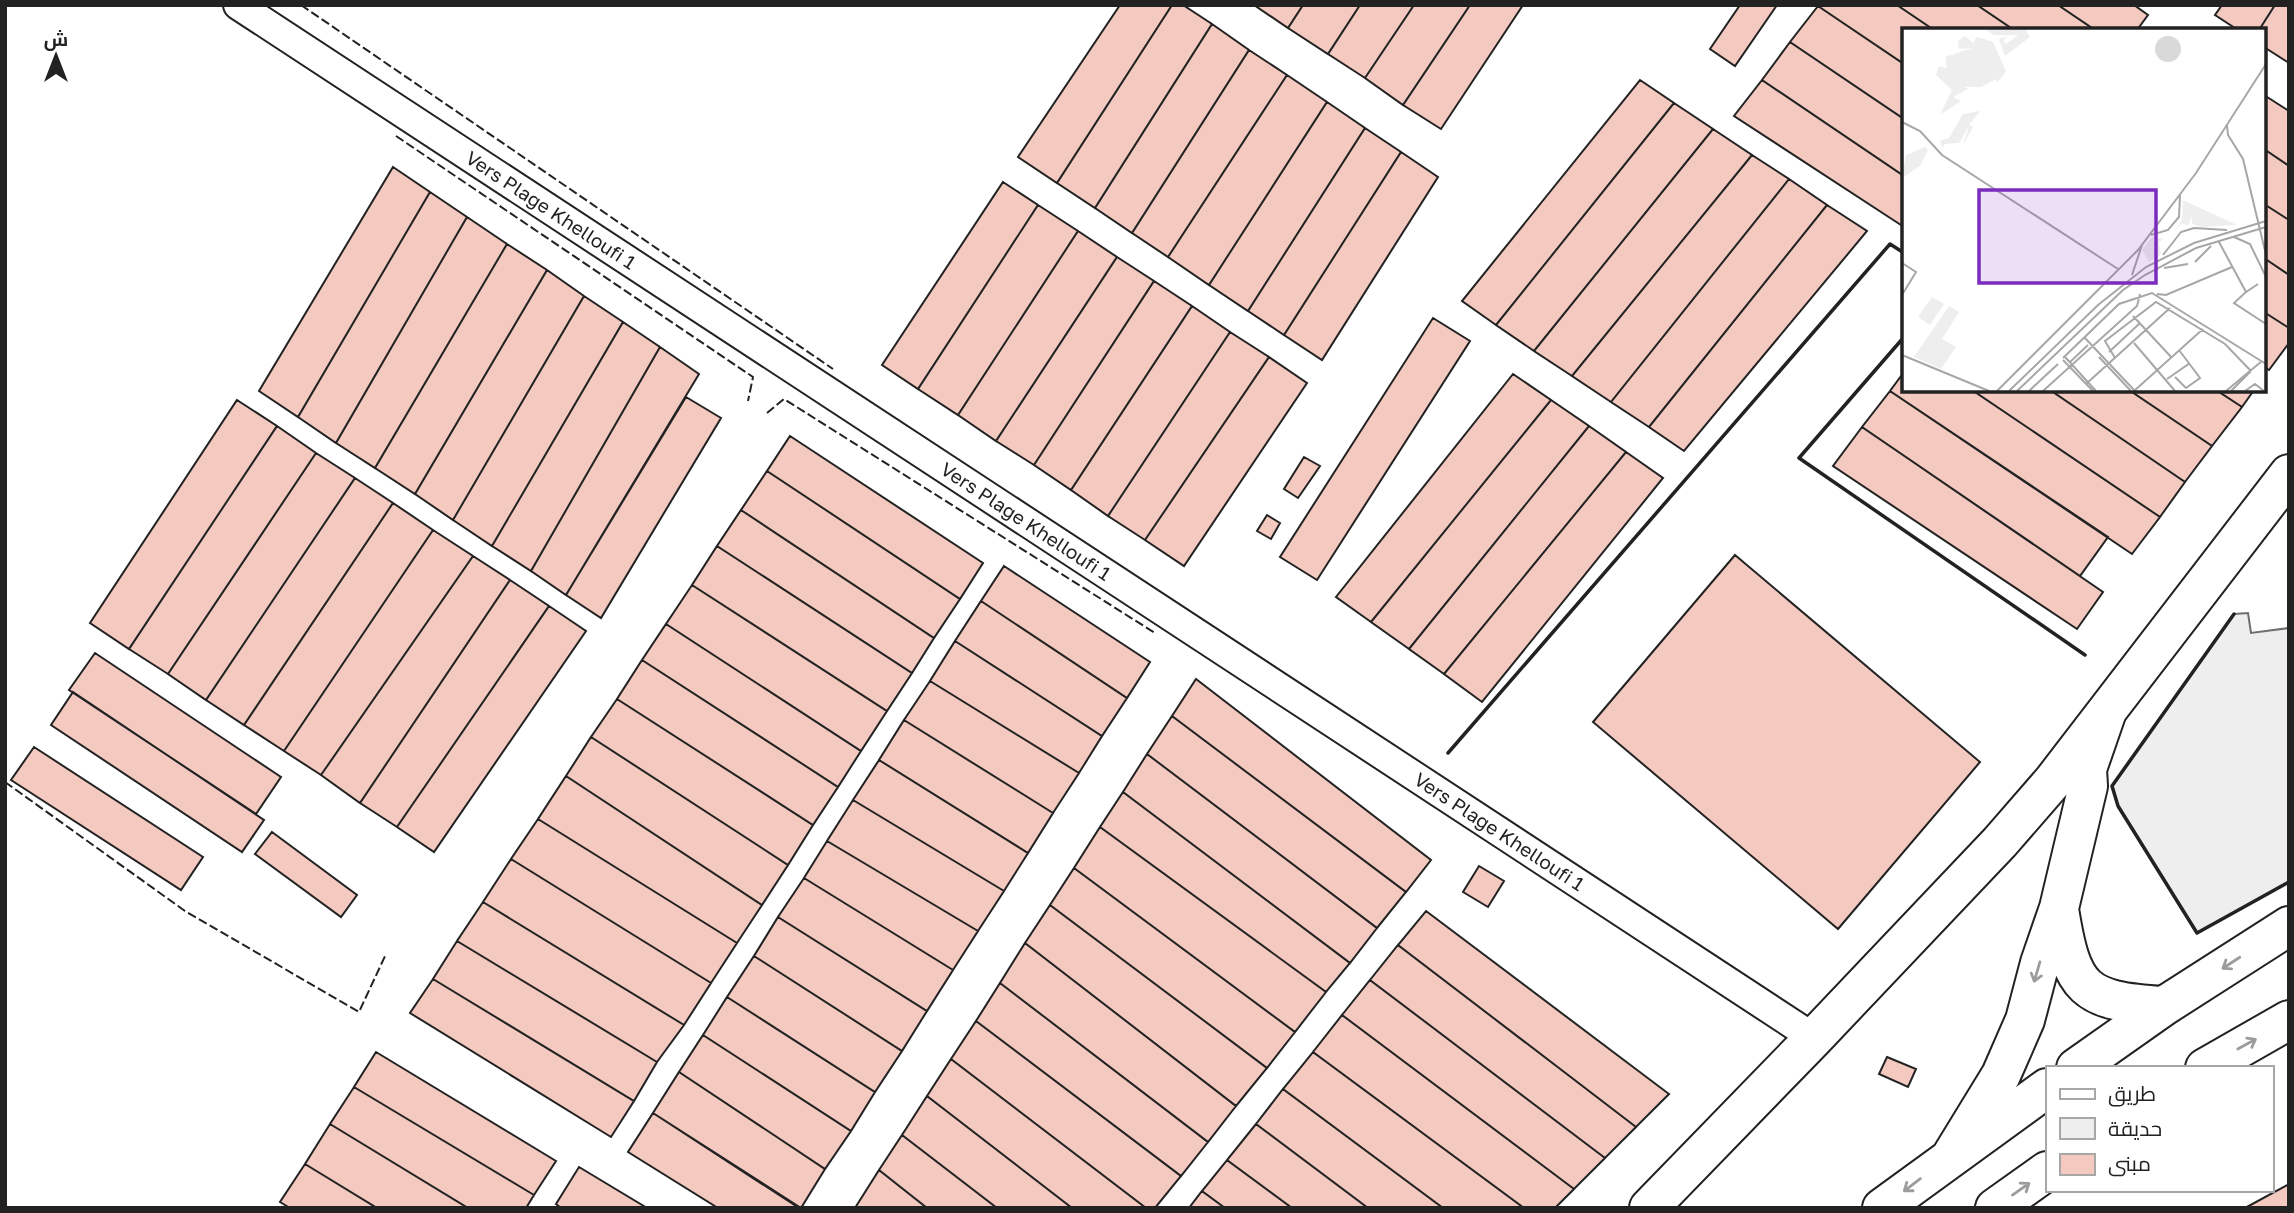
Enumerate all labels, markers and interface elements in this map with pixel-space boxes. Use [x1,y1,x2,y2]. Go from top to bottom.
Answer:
north arrow [21,21,91,91]
text: ش [44,27,68,51]
inset map [1902,28,2266,392]
street label: Vers Plage Khelloufi 1 [462,146,640,274]
street label: Vers Plage Khelloufi 1 [937,457,1115,585]
street label: Vers Plage Khelloufi 1 [1410,767,1589,895]
one-way arrow [2222,957,2242,971]
one-way arrow [2030,961,2043,983]
one-way arrow [2236,1037,2257,1050]
legend [2046,1066,2273,1192]
text: طريق [2108,1080,2156,1107]
text: حديقة [2108,1115,2162,1141]
text: مبنى [2108,1150,2151,1177]
one-way arrow [1903,1177,1922,1192]
one-way arrow [2011,1182,2030,1196]

